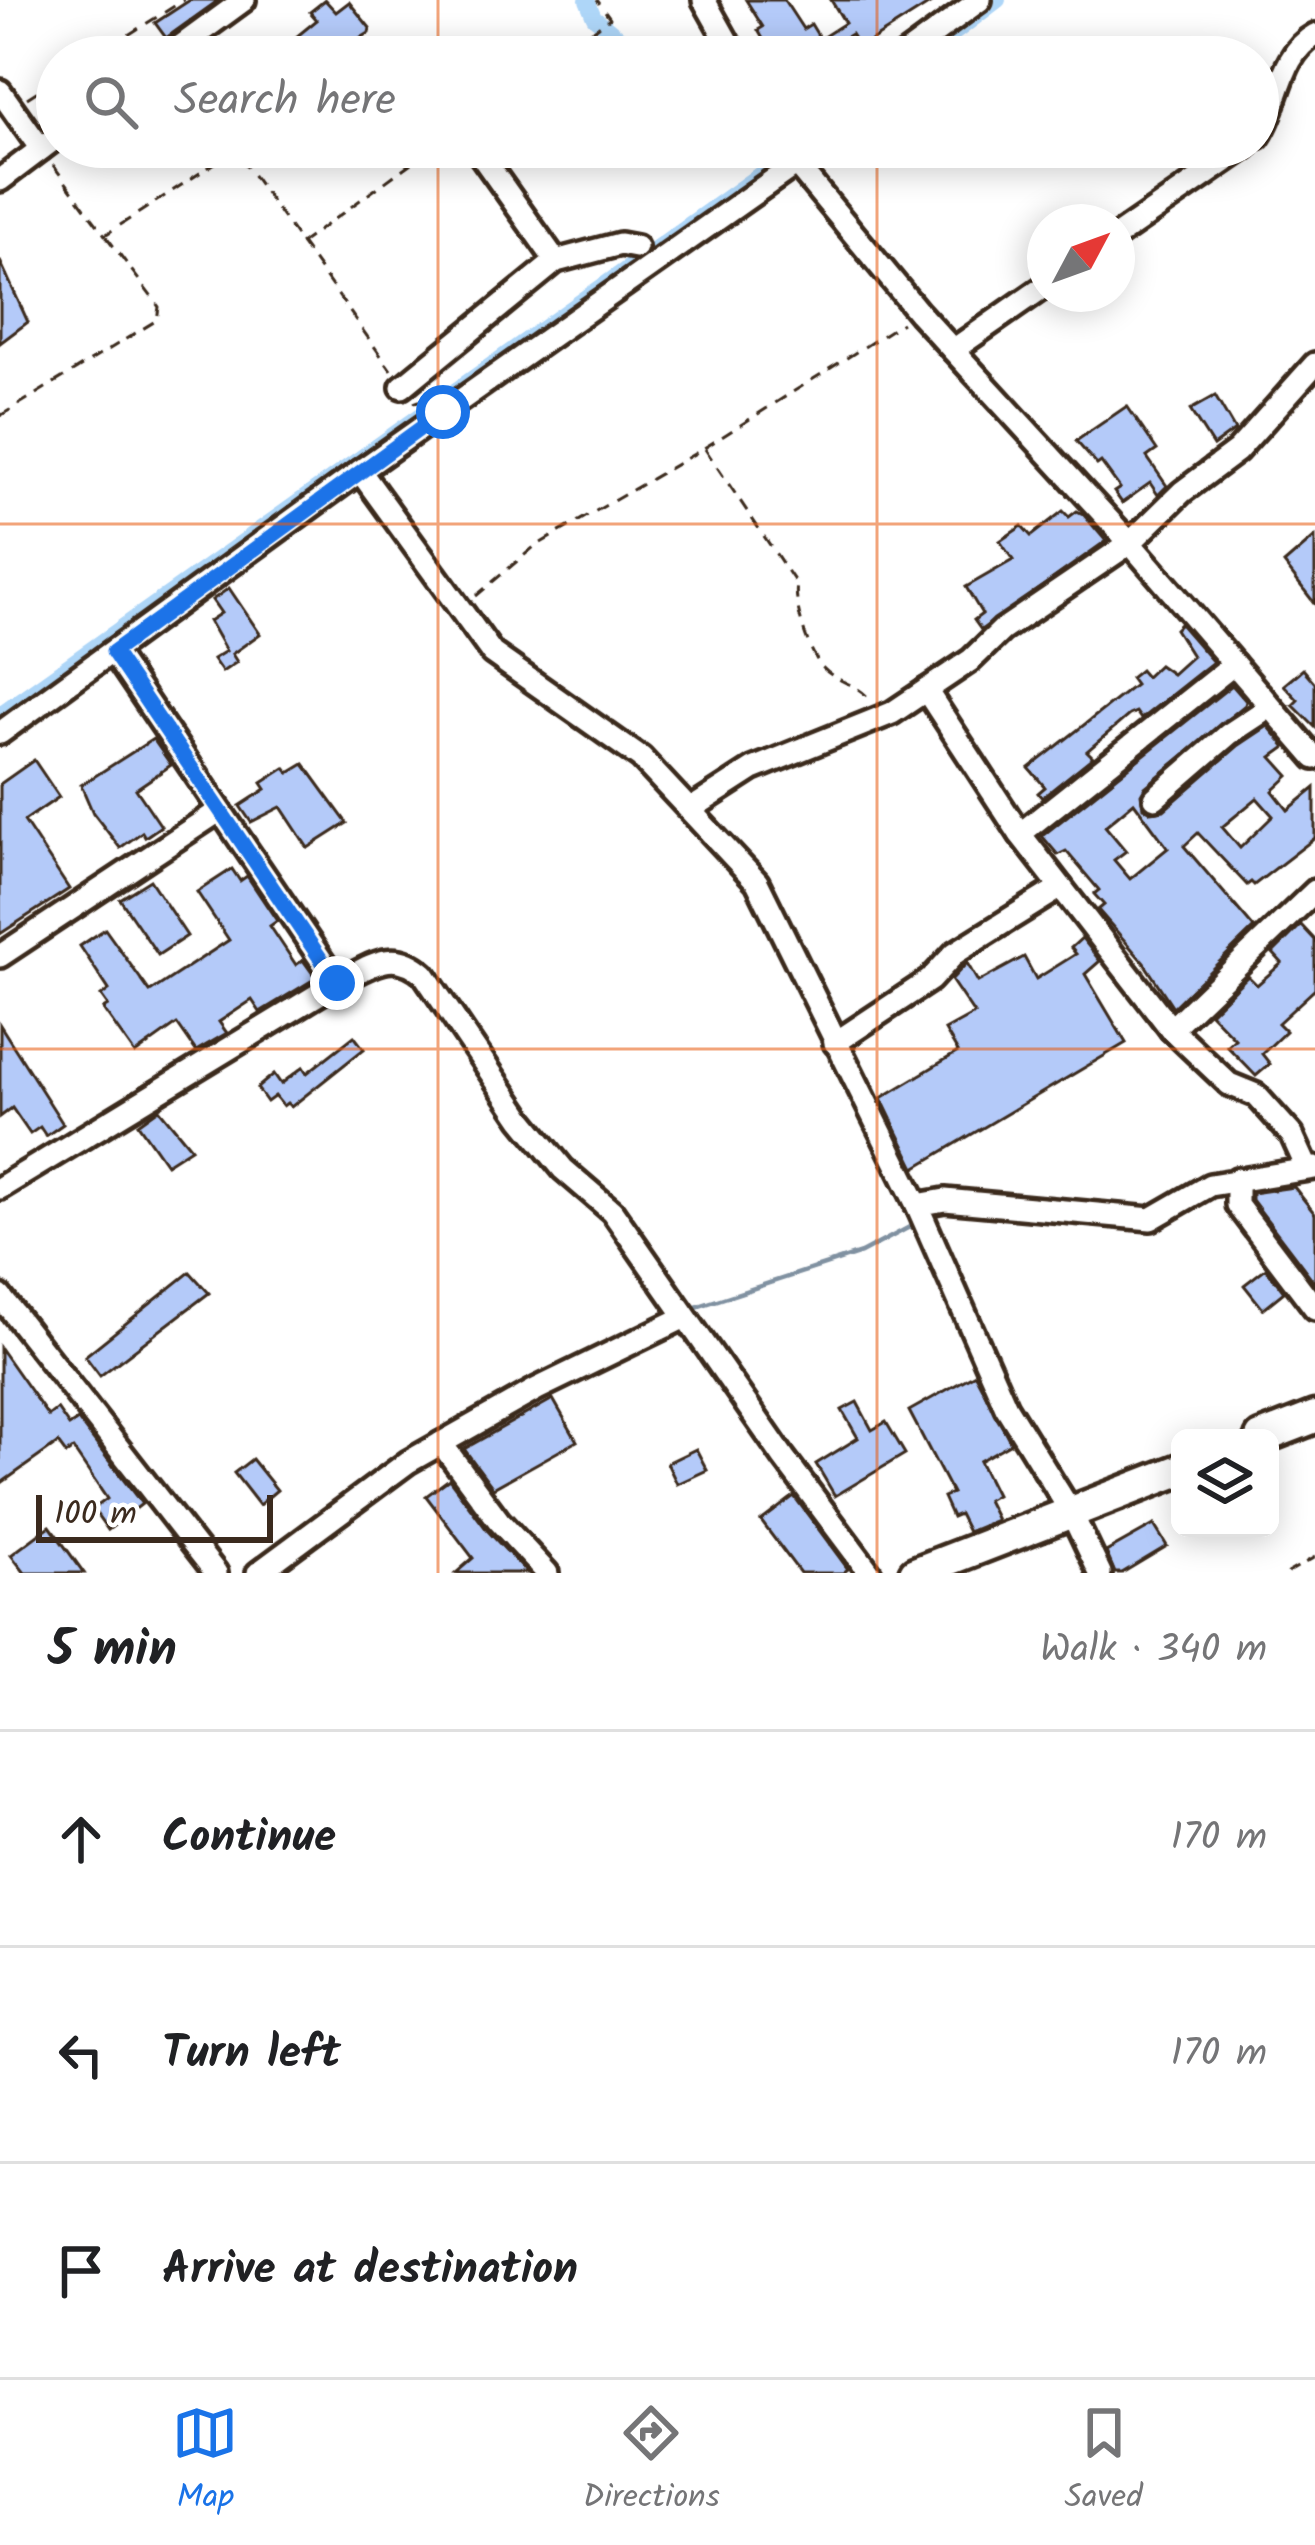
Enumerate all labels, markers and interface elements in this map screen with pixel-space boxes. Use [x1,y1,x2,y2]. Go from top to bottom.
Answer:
search box [36,36,1279,168]
text: Search here [174,66,396,138]
icon: search [78,69,144,135]
north arrow [1027,204,1135,312]
route start [416,385,470,439]
route end [310,956,364,1010]
map controls [1171,1429,1279,1537]
button: layers [1171,1429,1279,1537]
scale bar [36,1489,273,1542]
text: 100 m [54,1489,137,1542]
text: 5 min [48,1611,177,1692]
text: Walk · 340 m [1040,1620,1267,1682]
text: Continue [162,1803,336,1875]
icon: ahead [48,1806,114,1872]
text: 170 m [1171,1808,1267,1870]
text: Turn left [162,2019,341,2091]
icon: left [48,2022,114,2088]
text: 170 m [1171,2024,1267,2086]
text: Arrive at destination [162,2235,578,2307]
icon: arrive [48,2238,114,2304]
tab: Map [172,2400,238,2525]
tab: Directions [583,2400,720,2525]
tab: Saved [1064,2400,1143,2525]

